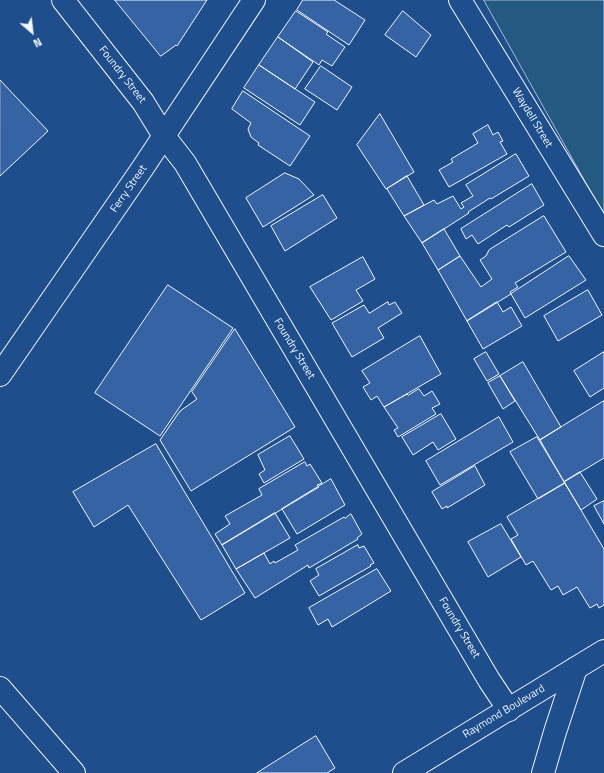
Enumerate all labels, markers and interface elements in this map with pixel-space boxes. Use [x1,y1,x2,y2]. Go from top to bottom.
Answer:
north arrow [12,12,52,52]
text: N [31,34,45,51]
street label: Foundry Street [96,44,148,106]
street label: Waydell Street [509,86,555,150]
street label: Ferry Street [108,163,150,215]
street label: Foundry Street [271,316,317,382]
street label: Foundry Street [436,595,482,661]
street label: Raymond Boulevard [461,682,547,742]

